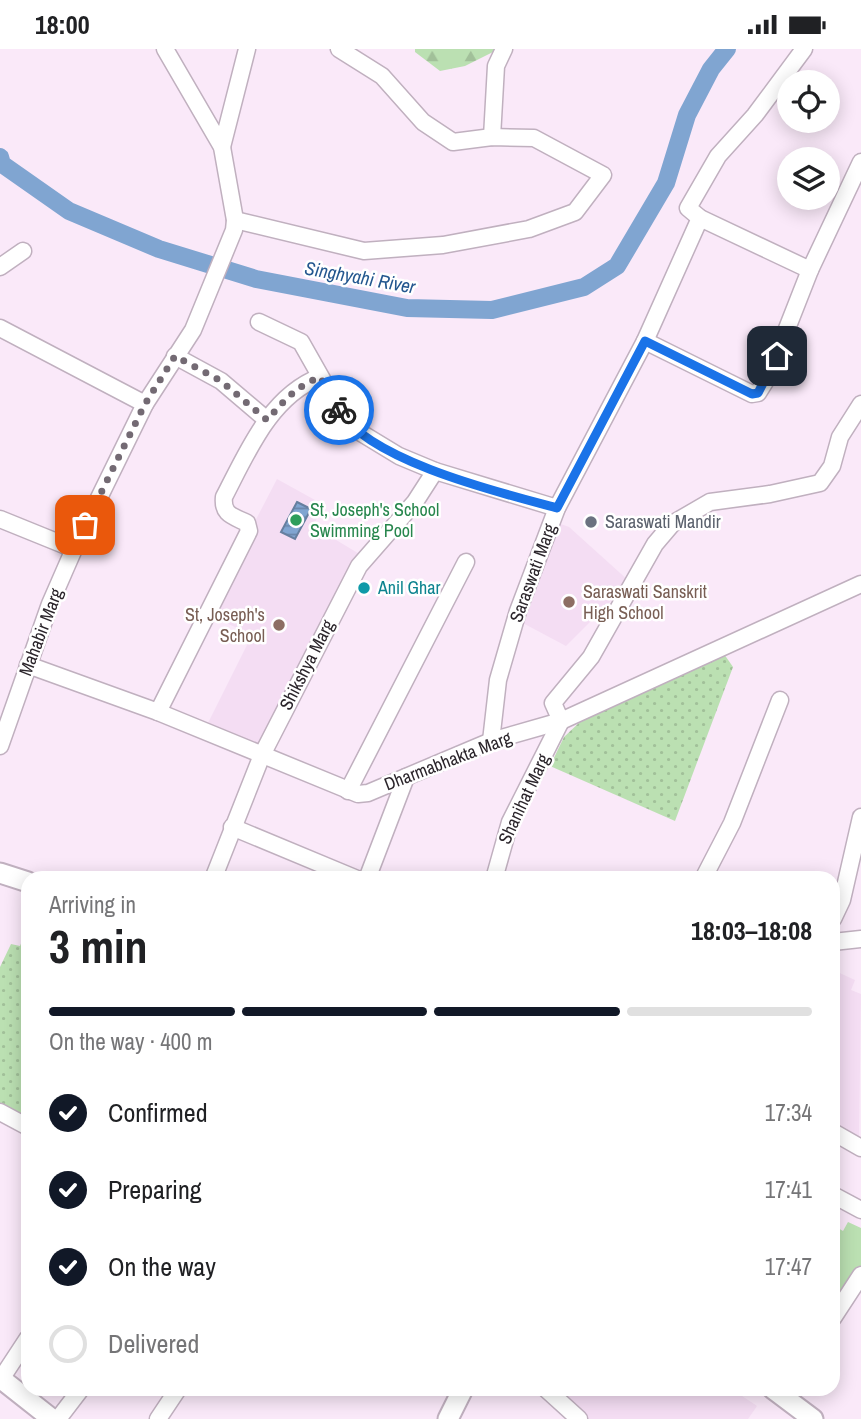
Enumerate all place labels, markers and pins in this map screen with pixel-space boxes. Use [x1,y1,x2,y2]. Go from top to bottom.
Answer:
pin [747,326,807,386]
pin [55,495,115,555]
place label: St, Joseph's School Swimming Pool [310,497,439,543]
place label: Saraswati Mandir [605,509,721,534]
marker: St, Joseph's School Swimming Pool [288,512,304,528]
marker: Saraswati Mandir [583,514,599,530]
place label: Anil Ghar [377,575,440,600]
place label: Saraswati Sanskrit High School [583,579,707,625]
marker: Anil Ghar [356,580,372,596]
marker: Saraswati Sanskrit High School [561,594,577,610]
place label: St, Joseph's School [185,602,265,648]
marker: St, Joseph's School [271,617,287,633]

